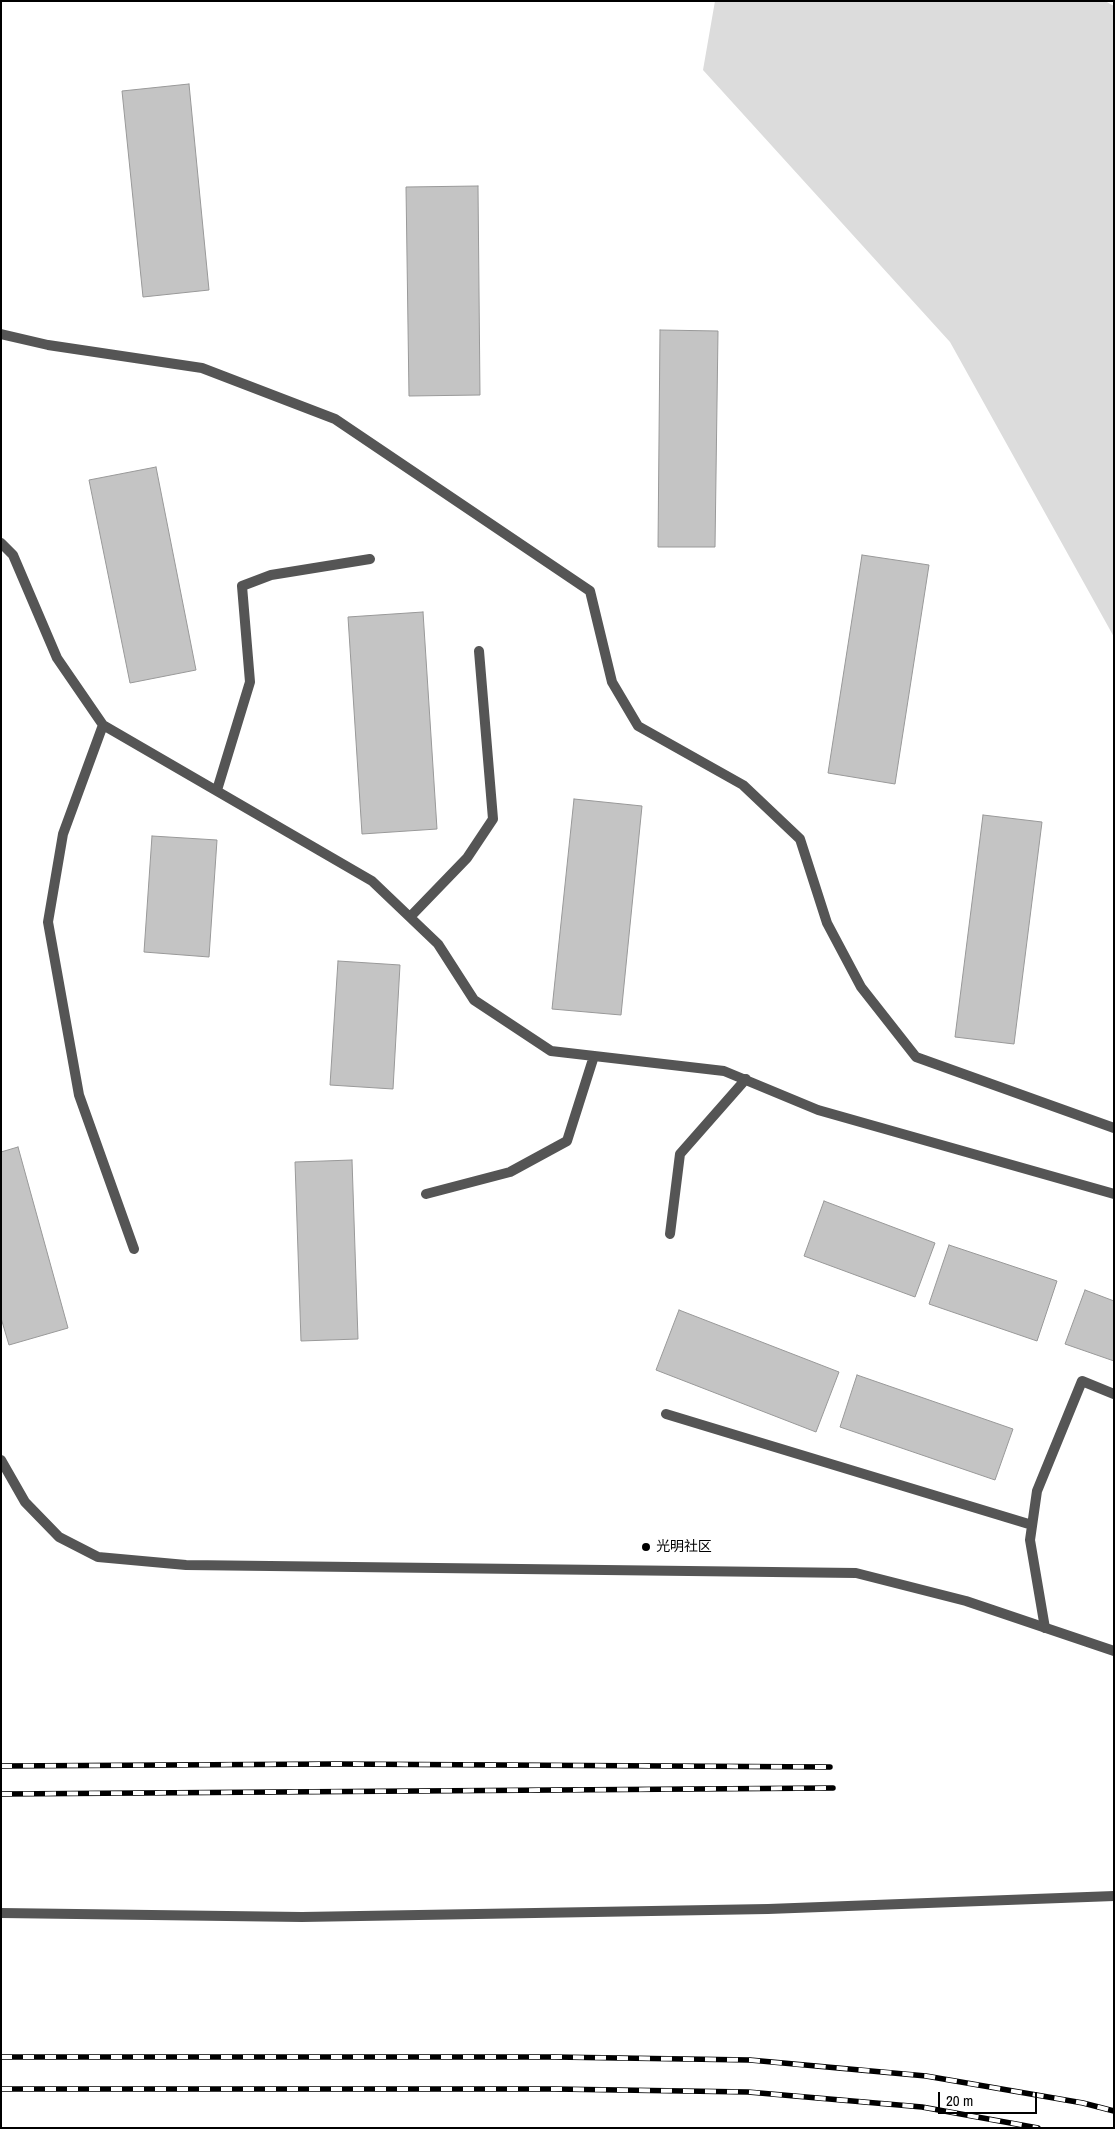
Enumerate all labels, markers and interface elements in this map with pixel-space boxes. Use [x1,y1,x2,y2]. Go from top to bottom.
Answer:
place label: 光明社区 [656,1539,712,1555]
marker: 光明社区 [640,1541,652,1553]
scale bar [940,2082,1039,2114]
text: 20 m [946,2090,973,2111]

